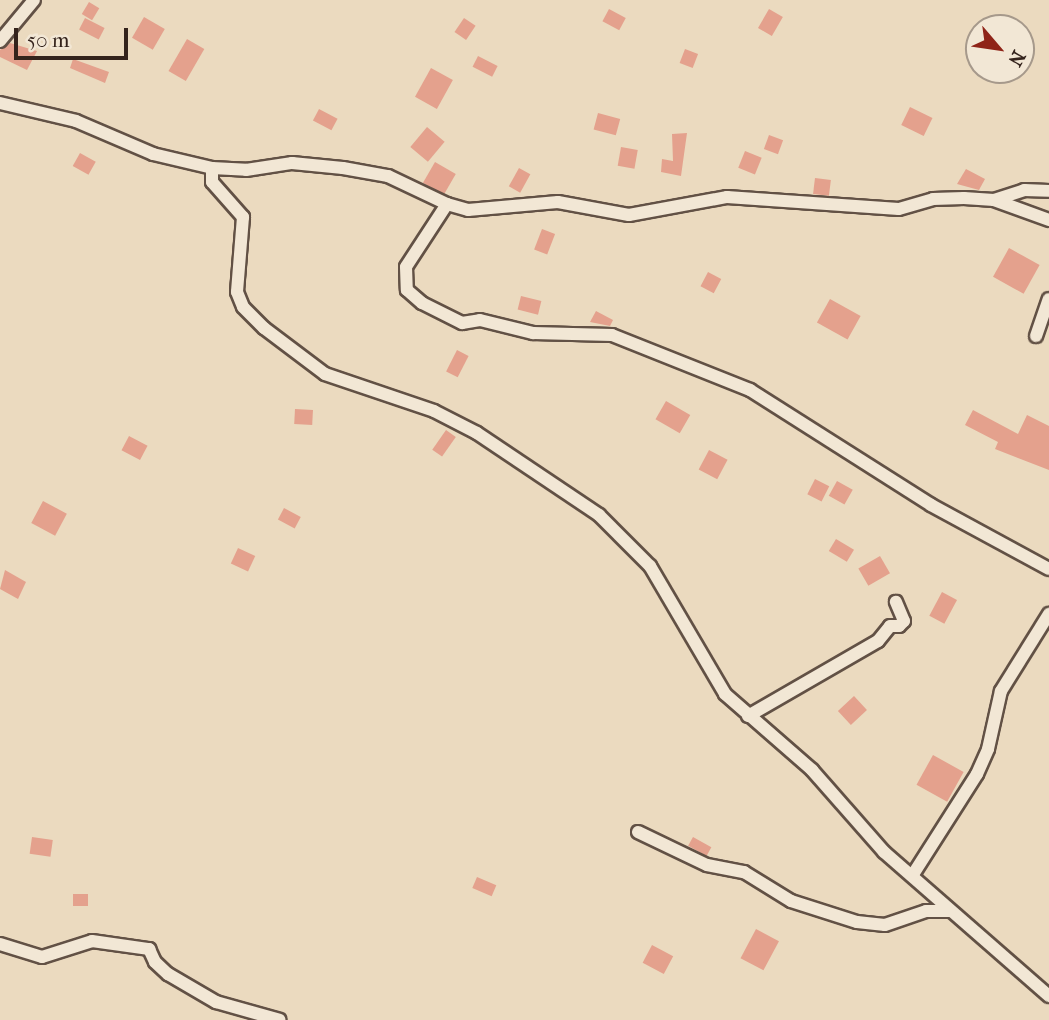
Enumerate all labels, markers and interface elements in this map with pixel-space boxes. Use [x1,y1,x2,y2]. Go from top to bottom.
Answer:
scale bar [18,14,131,58]
north arrow [965,14,1035,84]
text: 50 m [27,28,70,52]
text: N [1004,47,1030,70]

